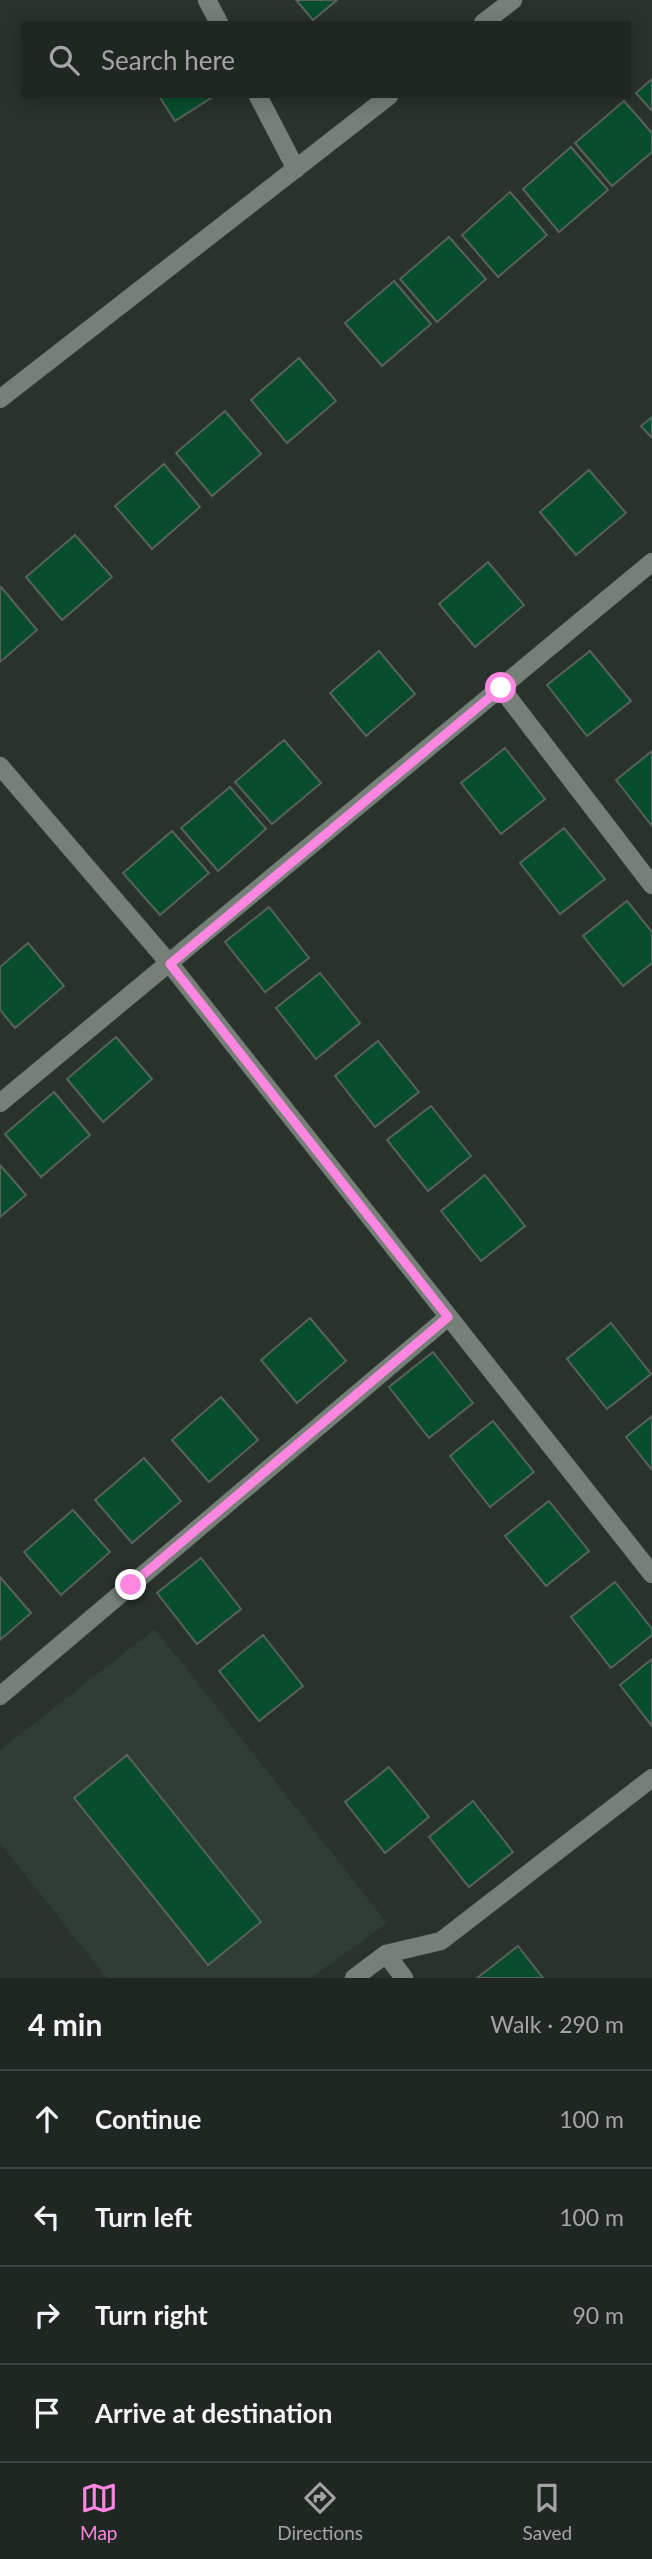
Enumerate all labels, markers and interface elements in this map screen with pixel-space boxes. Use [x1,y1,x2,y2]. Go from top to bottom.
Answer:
search box [21,21,631,98]
icon: search [45,41,83,79]
text: Search here [101,44,235,76]
route start [485,672,516,703]
route end [115,1569,146,1600]
text: 4 min [28,2006,102,2042]
text: Walk · 290 m [490,2010,624,2038]
icon: ahead [28,2100,66,2138]
text: Continue [95,2103,201,2135]
text: 100 m [559,2105,624,2133]
icon: left [28,2198,66,2236]
text: Turn left [95,2201,192,2233]
text: 100 m [559,2203,624,2231]
icon: right [28,2296,66,2334]
text: Turn right [95,2299,208,2331]
text: 90 m [573,2301,624,2329]
icon: arrive [28,2394,66,2432]
text: Arrive at destination [95,2397,332,2429]
tab: Map [80,2479,118,2544]
tab: Directions [277,2479,363,2544]
tab: Saved [523,2479,572,2544]

